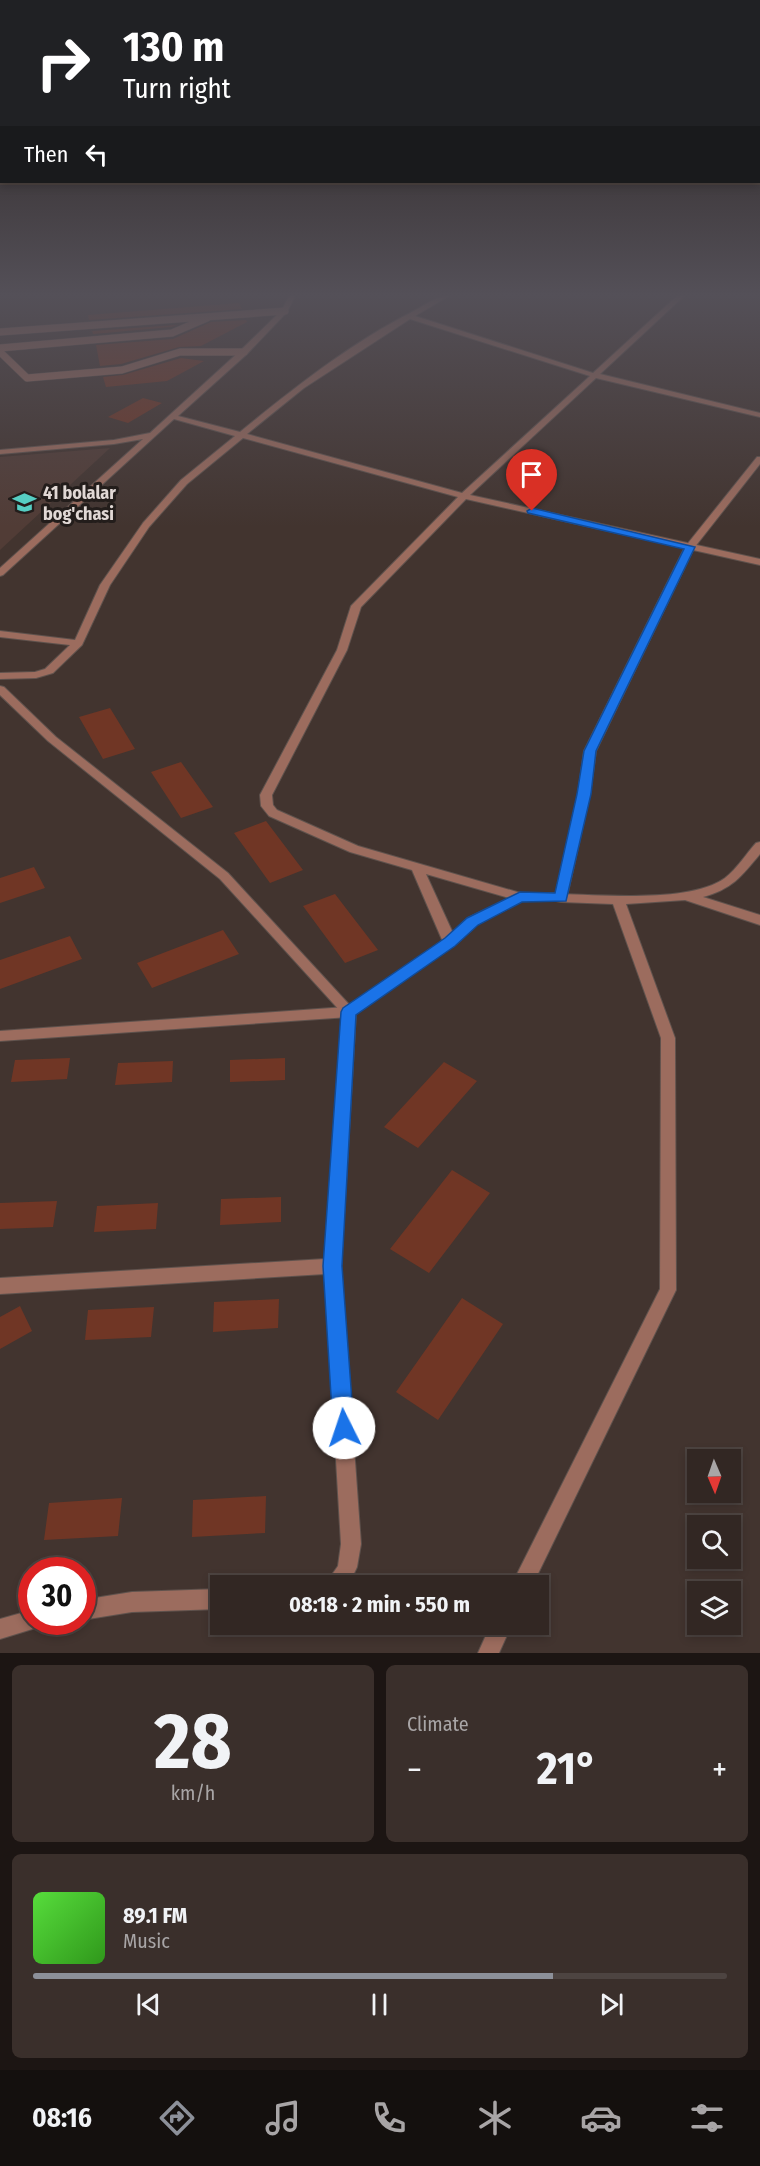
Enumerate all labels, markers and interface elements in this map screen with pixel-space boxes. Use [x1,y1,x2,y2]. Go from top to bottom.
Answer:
text: 130 m [123,22,224,72]
icon: right [24,24,102,102]
text: Turn right [123,73,231,105]
icon: left [80,138,113,171]
text: Then [24,141,68,168]
pin [506,449,557,511]
icon: arrive [515,458,548,491]
place label: 41 bolalar bog'chasi [43,482,116,525]
school or university icon: 41 bolalar bog'chasi [12,490,38,516]
position arrow [312,1396,376,1460]
north arrow [687,1449,741,1503]
map controls [687,1449,741,1635]
button: search [687,1515,741,1569]
speed limit sign: 30 [18,1557,96,1635]
button: layers [687,1581,741,1635]
text: 08:18 · 2 min · 550 m [289,1591,470,1618]
text: 28 [154,1695,232,1789]
text: Climate [407,1712,469,1736]
text: 21° [537,1742,597,1796]
text: − [407,1750,422,1790]
text: + [712,1750,727,1790]
text: km/h [171,1781,215,1805]
text: 89.1 FM [123,1902,187,1929]
text: Music [123,1929,170,1953]
icon: previous [132,1988,165,2021]
icon: pause [363,1988,396,2021]
icon: next [595,1988,628,2021]
icon: directions [156,2097,198,2139]
icon: music [262,2097,304,2139]
icon: phone [368,2097,410,2139]
icon: climate [474,2097,516,2139]
icon: car [580,2097,622,2139]
icon: filters [686,2097,728,2139]
text: 08:16 [32,2102,92,2134]

